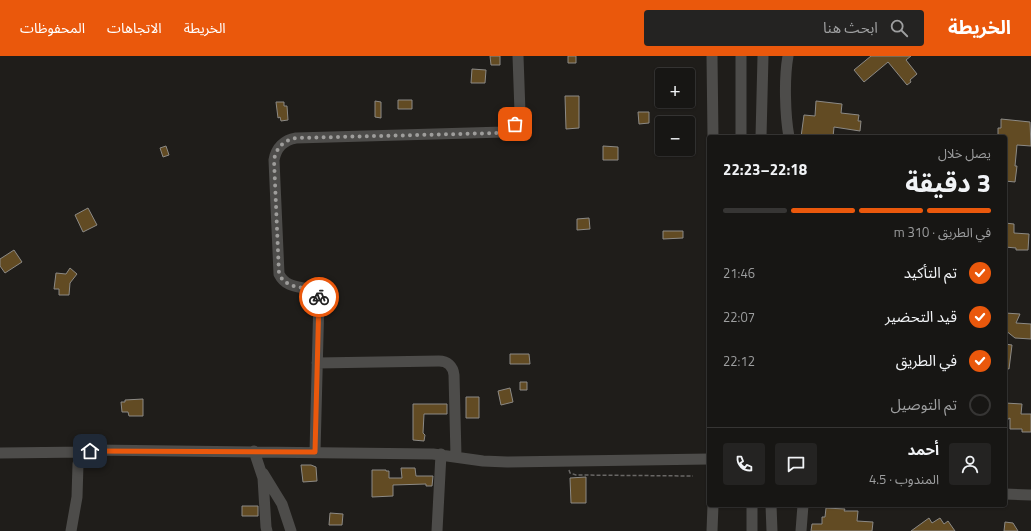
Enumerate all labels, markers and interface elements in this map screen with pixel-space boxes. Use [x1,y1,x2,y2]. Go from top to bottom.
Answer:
search box [644,10,924,46]
text: الخريطة [948,12,1011,41]
text: ابحث هنا [823,16,878,39]
text: المحفوظات [20,17,85,38]
text: الاتجاهات [107,17,162,38]
text: الخريطة [184,17,226,38]
icon: search [888,17,910,39]
map controls [655,68,695,156]
button: + [655,68,695,108]
pin [498,107,532,141]
icon: bag [504,113,526,135]
button: − [655,116,695,156]
text: يصل خلال [938,143,991,163]
text: 22:18–22:23 [723,158,807,181]
text: 3 دقيقة [905,163,991,202]
text: في الطريق · 310 m [894,222,991,242]
text: تم التأكيد [904,261,957,284]
icon: check [969,262,991,284]
text: 21:46 [723,263,755,283]
courier [299,277,339,317]
icon: bike [308,286,330,308]
text: قيد التحضير [885,305,957,328]
icon: check [969,306,991,328]
text: 22:07 [723,307,755,327]
text: في الطريق [896,349,957,372]
icon: check [969,350,991,372]
text: 22:12 [723,351,755,371]
text: تم التوصيل [891,393,957,416]
pin [73,434,107,468]
text: أحمد [908,438,939,461]
icon: home [79,440,101,462]
button: phone [723,443,765,485]
button: chat [775,443,817,485]
button: person [949,443,991,485]
text: المندوب · 4.5 [869,469,939,489]

